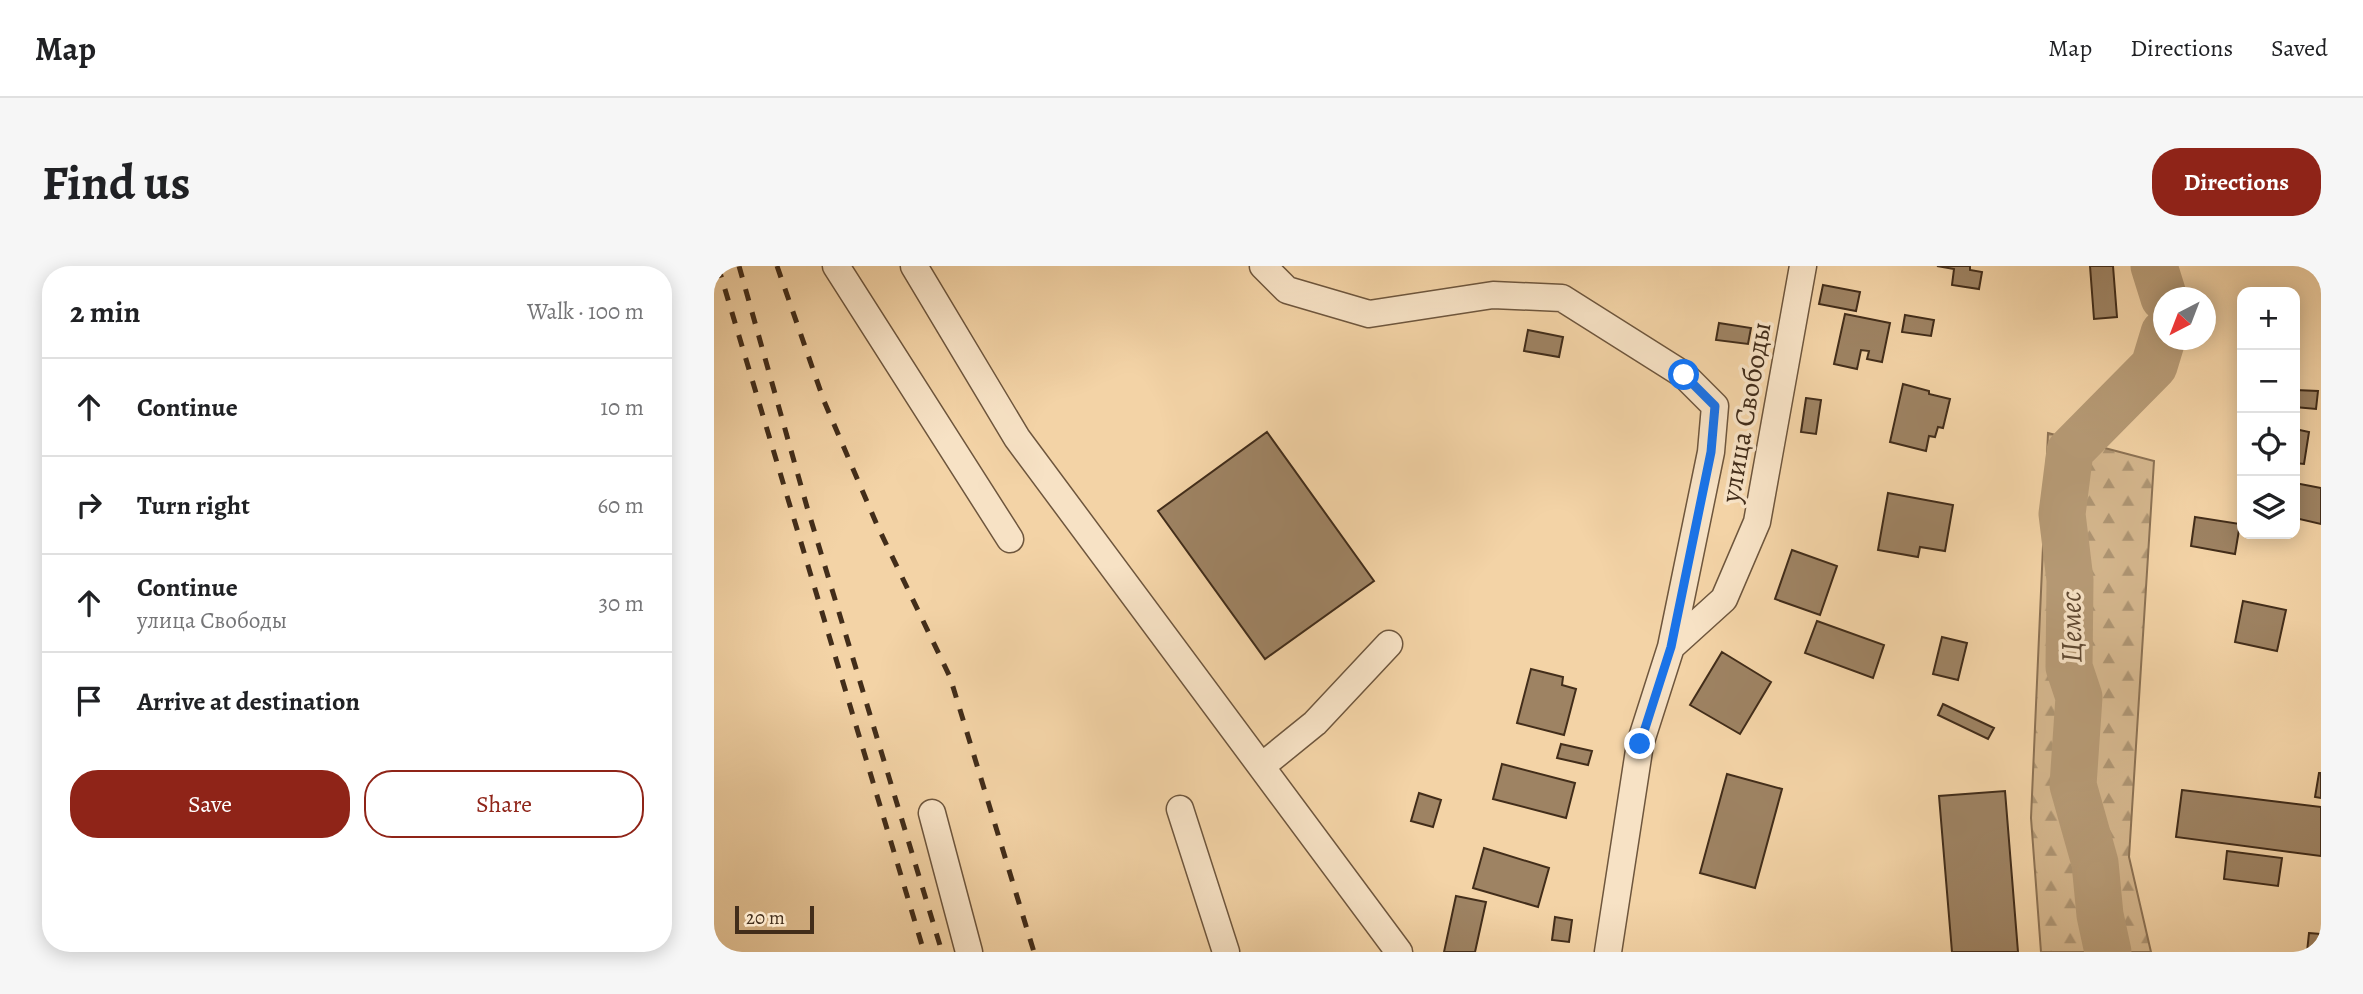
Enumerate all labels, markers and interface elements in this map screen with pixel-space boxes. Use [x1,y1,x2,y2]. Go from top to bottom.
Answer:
text: Map [35,26,96,71]
text: Map [2048,32,2092,64]
text: Directions [2130,32,2233,64]
text: Saved [2271,32,2328,64]
button: Directions [2152,148,2321,216]
text: Find us [42,149,190,216]
north arrow [2153,287,2216,350]
map controls [2237,287,2300,539]
button: + [2237,287,2300,350]
text: 2 min [70,292,140,332]
text: Walk · 100 m [527,296,644,327]
street label: улица Свободы [1711,319,1781,506]
button: − [2237,350,2300,413]
route start [1668,359,1699,390]
icon: ahead [70,388,108,426]
text: Continue [137,390,238,425]
text: 10 m [600,392,644,423]
button: locate [2237,413,2300,476]
button: layers [2237,476,2300,539]
icon: right [70,486,108,524]
text: Turn right [137,488,250,523]
text: 60 m [597,490,644,521]
text: Continue [137,570,238,605]
icon: ahead [70,584,108,622]
text: 30 m [598,588,644,619]
water label: Цемес [2050,591,2092,663]
text: улица Свободы [137,605,287,636]
icon: arrive [70,682,108,720]
text: Arrive at destination [137,684,360,719]
route end [1624,728,1655,759]
button: Save [70,770,350,838]
button: Share [364,770,644,838]
scale bar [735,903,814,935]
text: 20 m [746,905,785,931]

